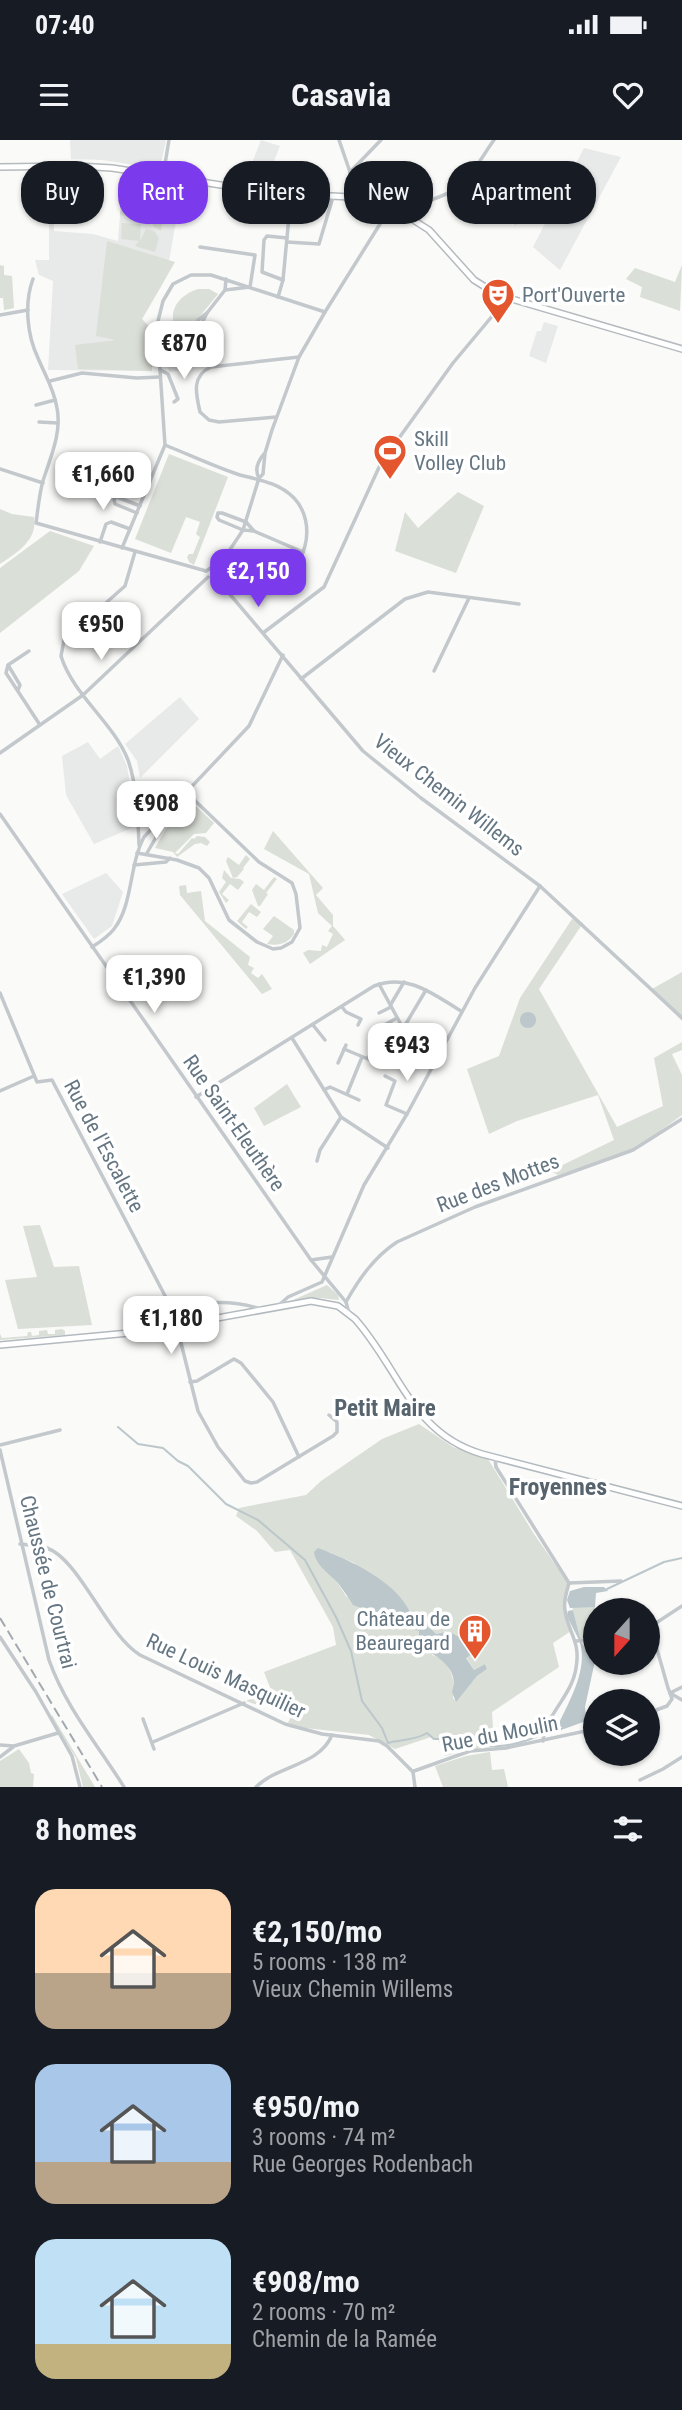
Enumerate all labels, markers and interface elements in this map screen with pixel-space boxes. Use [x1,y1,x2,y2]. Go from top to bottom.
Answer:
text: 07:40 [35,10,95,40]
icon: menu [35,76,73,114]
text: Casavia [291,76,391,114]
icon: heart [609,76,647,114]
chip: Buy [21,161,104,224]
chip: Rent [118,161,208,224]
chip: Filters [222,161,330,224]
chip: New [344,161,433,224]
chip: Apartment [447,161,596,224]
theatre icon: Port'Ouverte [479,276,517,325]
place label: Port'Ouverte [522,283,625,307]
pin: €870 [143,322,225,381]
text: €870 [161,330,207,357]
place label: Skill Volley Club [414,427,506,475]
sports icon: Skill Volley Club [371,432,409,481]
pin: €1,660 [46,452,160,512]
text: €1,660 [71,461,135,488]
pin: €2,150 [201,550,315,609]
text: €2,150 [226,558,290,585]
pin: €950 [60,602,142,662]
text: €950 [78,611,124,638]
street label: Vieux Chemin Willems [369,729,529,861]
pin: €908 [115,782,197,841]
text: €908 [133,790,179,817]
pin: €1,390 [97,956,211,1015]
text: €1,390 [122,964,186,991]
pin: €943 [366,1024,448,1083]
text: €943 [384,1032,430,1059]
street label: Rue Saint-Eleuthère [178,1050,290,1196]
street label: Rue de l'Escalette [59,1076,149,1216]
street label: Rue des Mottes [434,1149,562,1217]
pin: €1,180 [114,1296,228,1356]
text: €1,180 [139,1305,203,1332]
district label: Petit Maire [334,1395,436,1422]
district label: Froyennes [509,1473,607,1501]
street label: Chaussée de Courtrai [15,1493,81,1671]
north arrow [583,1598,660,1675]
map controls [583,1598,660,1766]
place label: Château de Beauregard [355,1607,450,1655]
building icon: Château de Beauregard [456,1612,494,1661]
street label: Rue Louis Masquilier [143,1629,309,1723]
button: layers [583,1689,660,1766]
street label: Rue du Moulin [440,1711,560,1757]
icon: filters [609,1810,647,1848]
text: 8 homes [35,1812,137,1847]
text: €2,150/mo [252,1914,382,1949]
icon: home [91,1917,175,2001]
text: 5 rooms · 138 m² [252,1949,407,1976]
text: Vieux Chemin Willems [252,1976,453,2003]
text: €950/mo [252,2089,360,2124]
icon: home [91,2092,175,2176]
text: 3 rooms · 74 m² [252,2124,395,2151]
text: Rue Georges Rodenbach [252,2151,473,2178]
text: €908/mo [252,2264,360,2299]
icon: home [91,2267,175,2351]
text: 2 rooms · 70 m² [252,2299,395,2326]
text: Chemin de la Ramée [252,2326,437,2353]

